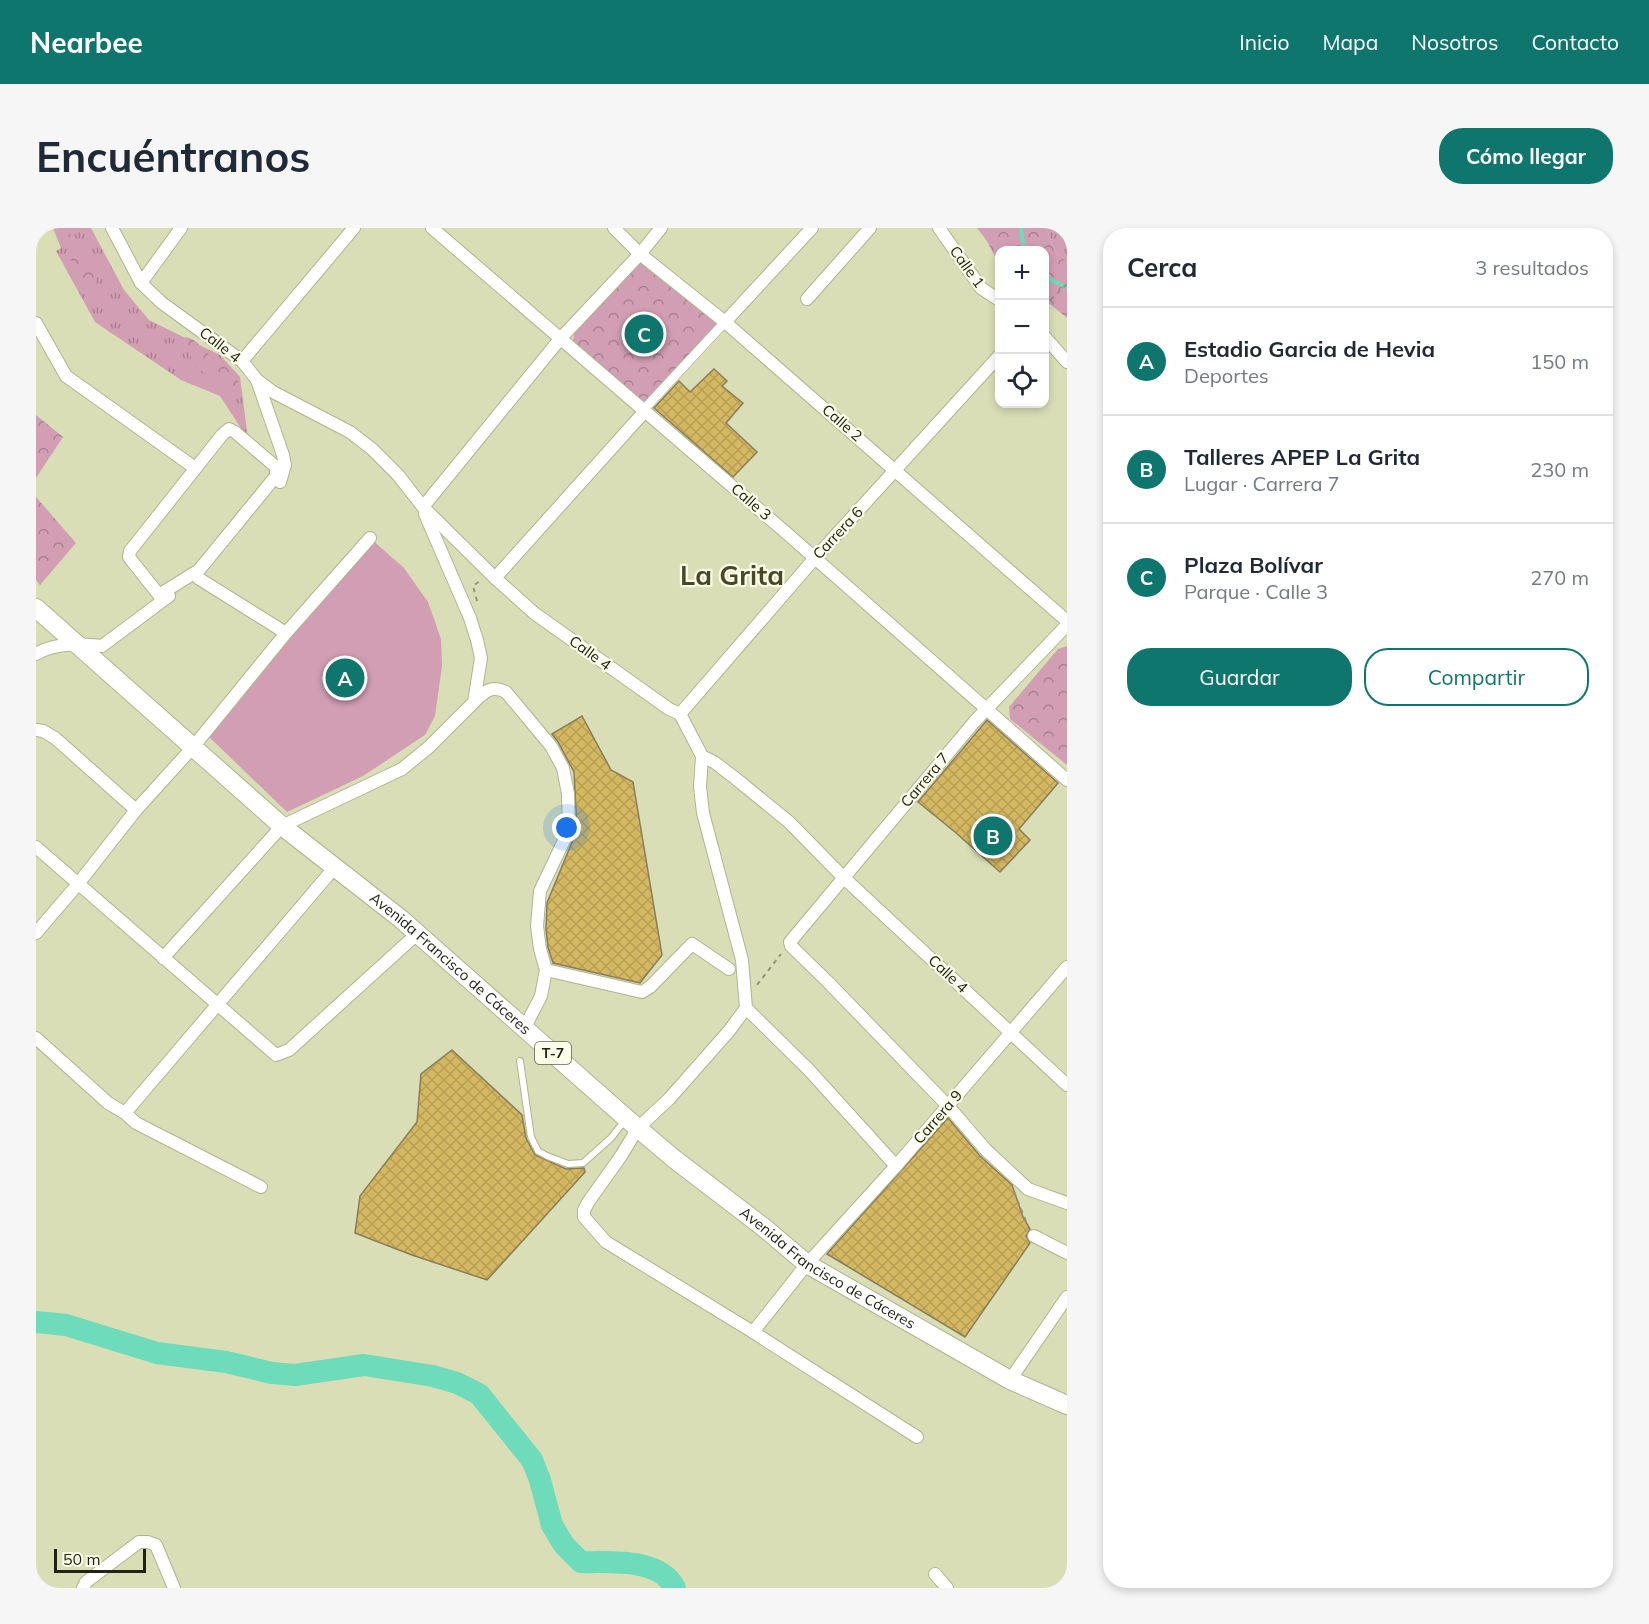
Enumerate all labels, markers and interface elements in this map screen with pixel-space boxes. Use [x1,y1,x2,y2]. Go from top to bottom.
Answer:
text: Nearbee [30,25,143,60]
text: Inicio [1239,29,1289,55]
text: Mapa [1322,29,1378,55]
text: Nosotros [1411,29,1498,55]
text: Contacto [1531,29,1619,55]
button: Cómo llegar [1439,128,1613,184]
text: Encuéntranos [36,130,310,183]
street label: Calle 1 [946,242,989,291]
map controls [995,246,1049,408]
button: + [995,246,1049,300]
text: Cerca [1127,251,1197,284]
text: 3 resultados [1475,255,1589,280]
button: − [995,300,1049,354]
pin: C [624,312,664,356]
street label: Calle 4 [196,323,245,367]
text: Estadio Garcia de Hevia [1184,335,1435,363]
text: A [1139,349,1154,374]
text: 150 m [1530,349,1589,374]
button: locate [995,354,1049,408]
text: Deportes [1184,363,1269,388]
street label: Calle 2 [818,400,866,445]
text: Talleres APEP La Grita [1184,443,1420,471]
text: B [1140,457,1153,482]
text: 230 m [1530,457,1589,482]
text: Lugar · Carrera 7 [1184,471,1340,496]
street label: Calle 3 [727,479,775,524]
street label: Carrera 6 [808,502,867,563]
text: Plaza Bolívar [1184,551,1323,579]
district label: La Grita [680,558,784,592]
text: C [1140,565,1153,590]
text: 270 m [1530,565,1589,590]
text: Parque · Calle 3 [1184,579,1328,604]
street label: Calle 4 [566,631,615,674]
button: Guardar [1127,648,1352,706]
button: Compartir [1364,648,1589,706]
pin: A [326,656,364,700]
street label: Carrera 7 [896,749,953,811]
your location [552,813,581,842]
pin: B [974,814,1012,858]
street label: Avenida Francisco de Cáceres [366,888,535,1038]
street label: Calle 4 [925,951,972,997]
road number: T-7 [535,1042,571,1064]
street label: Carrera 9 [909,1086,966,1148]
street label: Avenida Francisco de Cáceres [736,1203,919,1333]
scale bar [54,1546,146,1574]
text: 50 m [63,1549,100,1569]

